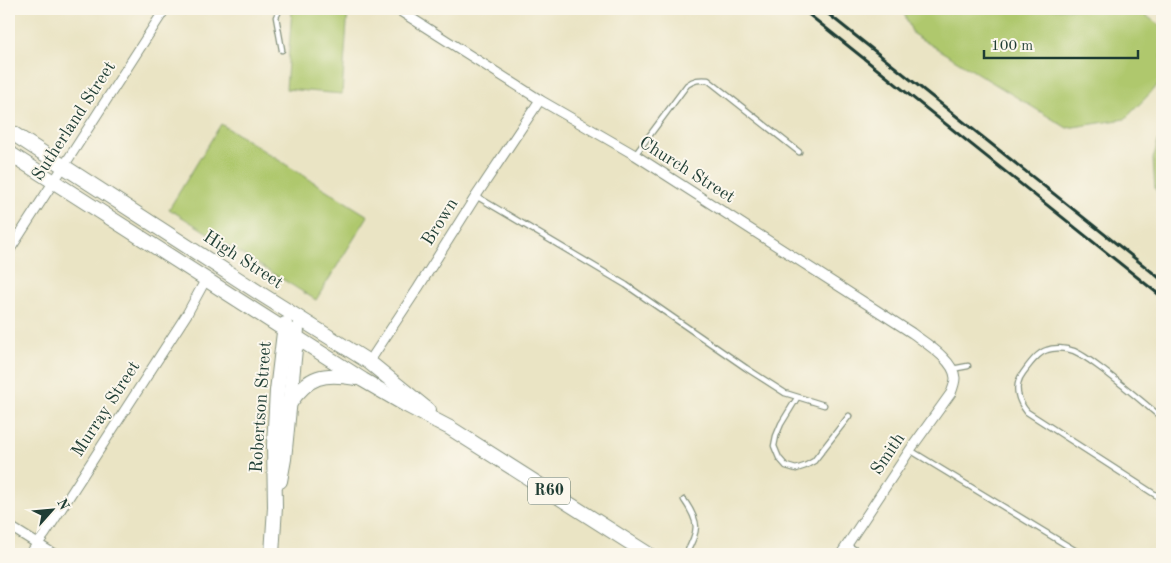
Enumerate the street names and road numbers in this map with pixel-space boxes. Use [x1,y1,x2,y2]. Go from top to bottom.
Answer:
street label: Sutherland Street [29,58,119,184]
street label: Church Street [636,133,738,207]
street label: Brown [419,195,462,249]
street label: High Street [200,228,286,292]
street label: Robertson Street [247,340,275,474]
street label: Murray Street [68,358,144,460]
street label: Smith [868,430,909,478]
road number: R60 [528,478,570,504]

